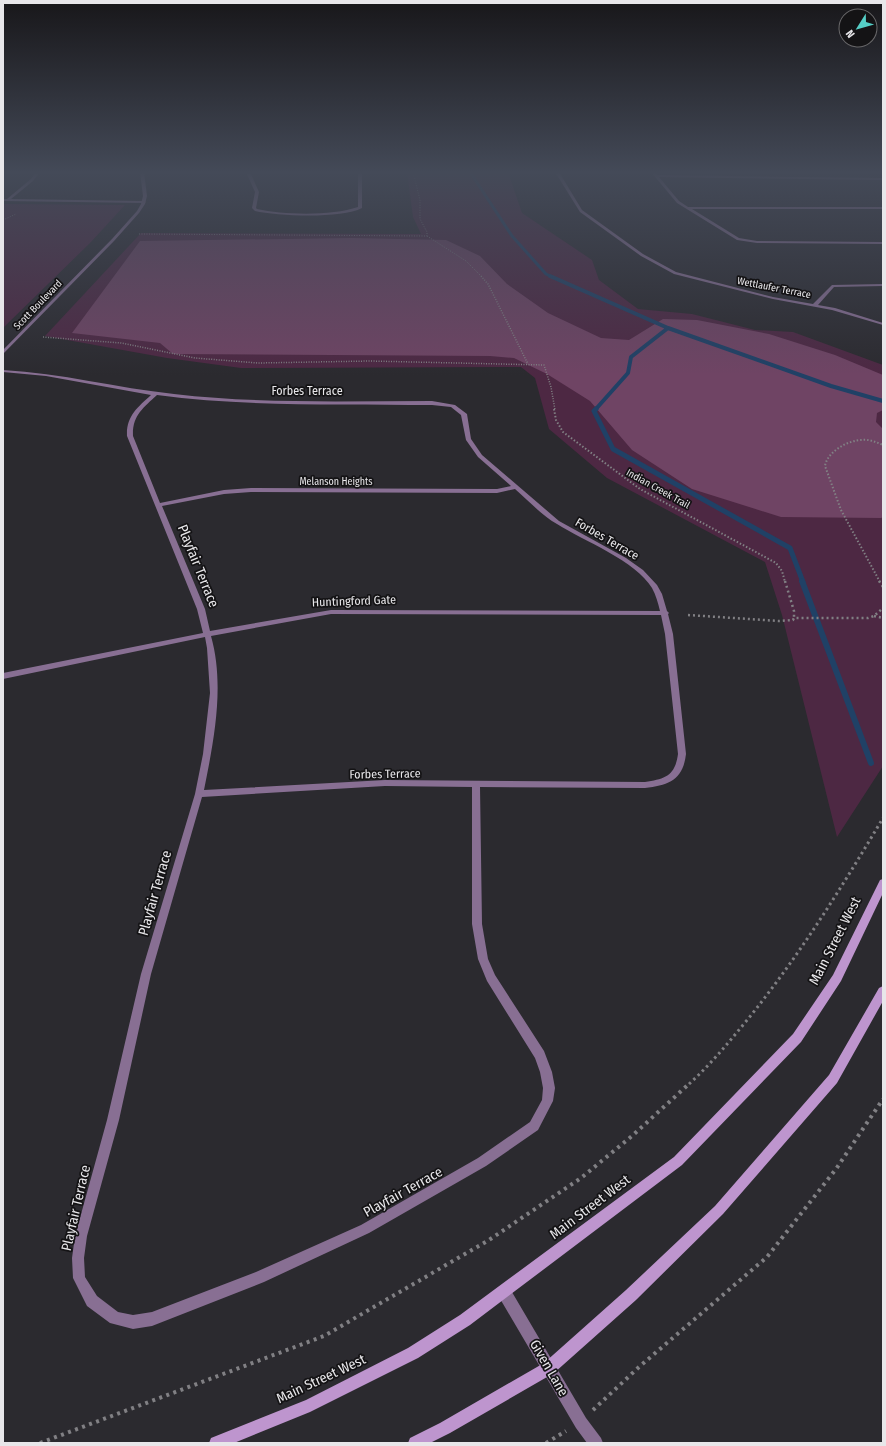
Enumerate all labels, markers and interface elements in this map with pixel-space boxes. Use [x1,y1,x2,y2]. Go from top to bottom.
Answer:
north arrow [838,8,878,48]
text: N [843,27,858,40]
street label: Wettlaufer Terrace [736,275,812,301]
street label: Scott Boulevard [11,278,65,332]
street label: Forbes Terrace [271,384,343,398]
street label: Indian Creek Trail [624,467,692,512]
street label: Melanson Heights [300,476,373,488]
street label: Forbes Terrace [573,515,641,563]
street label: Playfair Terrace [174,522,222,610]
street label: Huntingford Gate [312,593,396,609]
street label: Forbes Terrace [349,766,421,782]
street label: Playfair Terrace [135,848,175,938]
street label: Main Street West [806,894,865,988]
street label: Playfair Terrace [58,1163,94,1253]
street label: Playfair Terrace [361,1163,446,1221]
street label: Main Street West [546,1171,634,1243]
street label: Given Lane [526,1337,572,1399]
street label: Main Street West [274,1351,369,1407]

